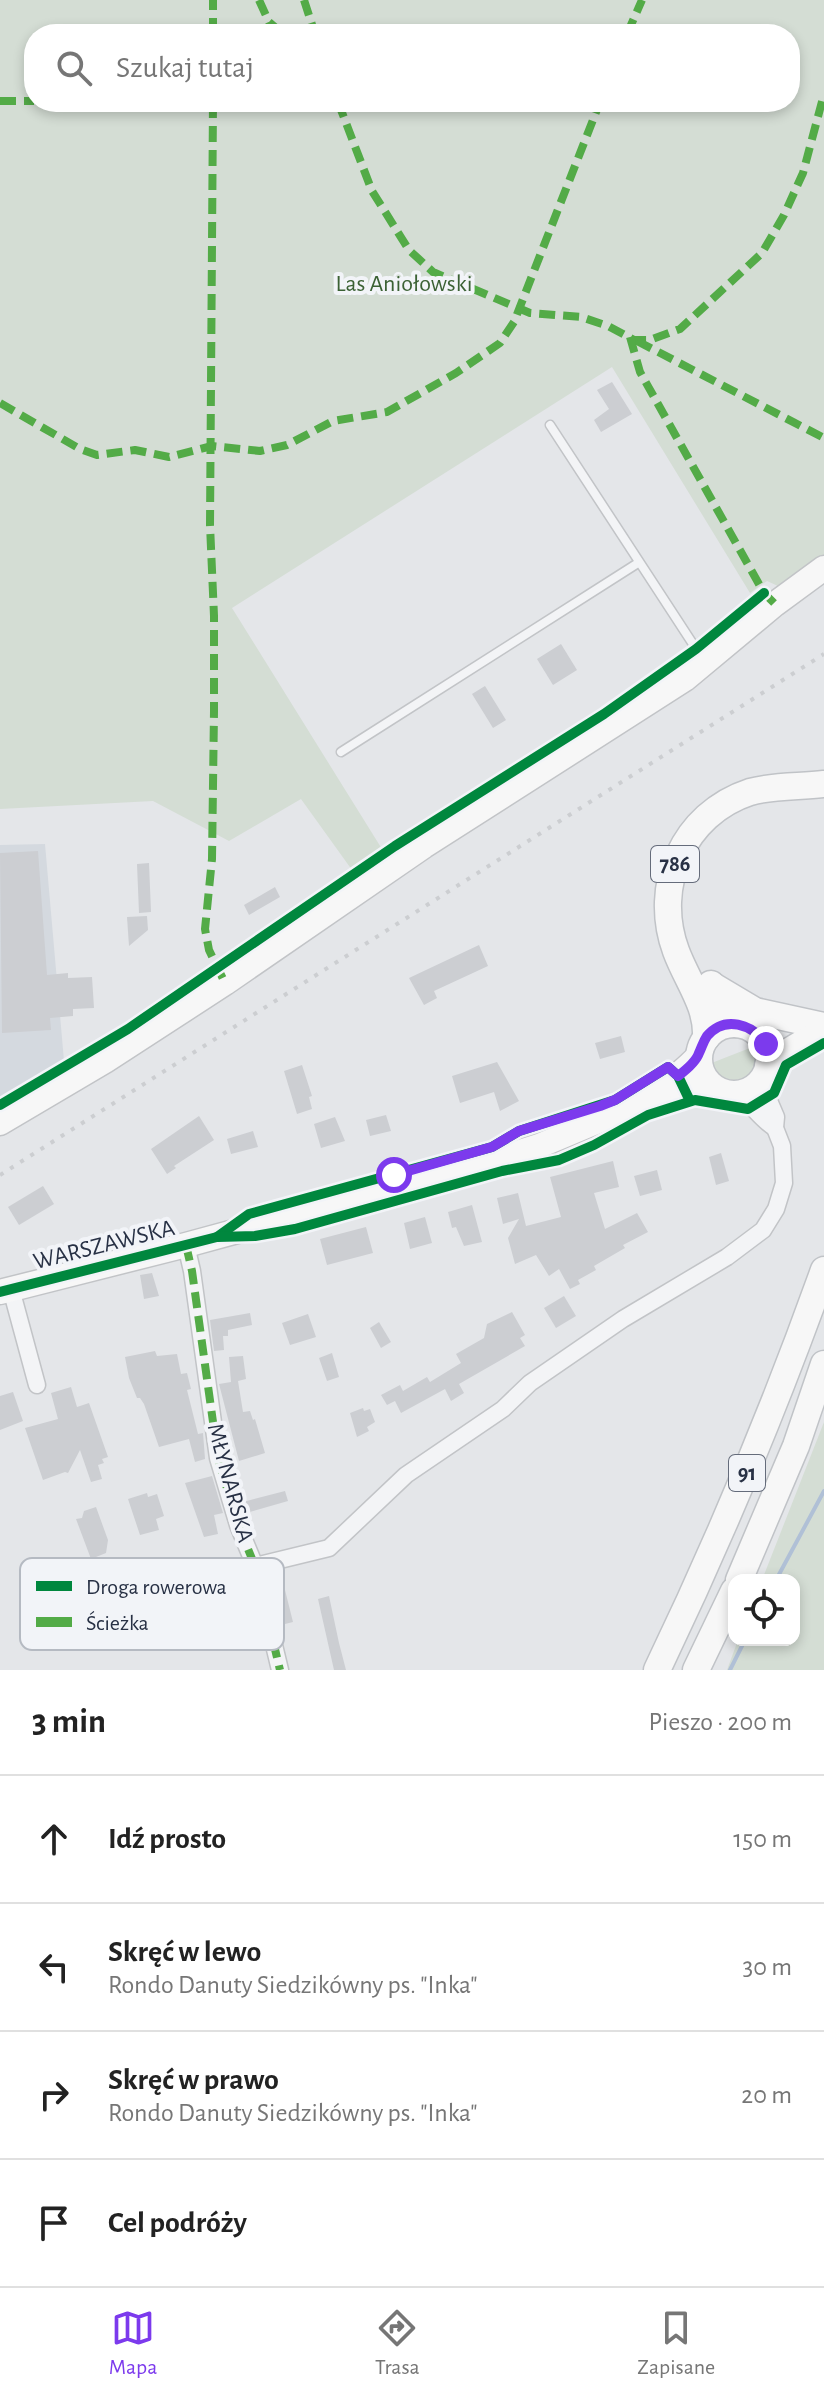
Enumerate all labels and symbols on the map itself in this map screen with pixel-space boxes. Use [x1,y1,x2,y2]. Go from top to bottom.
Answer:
park label: Las Aniołowski [335,272,473,296]
road number: 786 [651,846,699,882]
route end [748,1026,784,1062]
route start [376,1157,412,1193]
street label: WARSZAWSKA [31,1216,177,1274]
street label: MŁYNARSKA [203,1421,257,1545]
road number: 91 [729,1455,765,1491]
legend [20,1558,284,1650]
text: Droga rowerowa [86,1576,227,1598]
text: Ścieżka [86,1610,149,1634]

